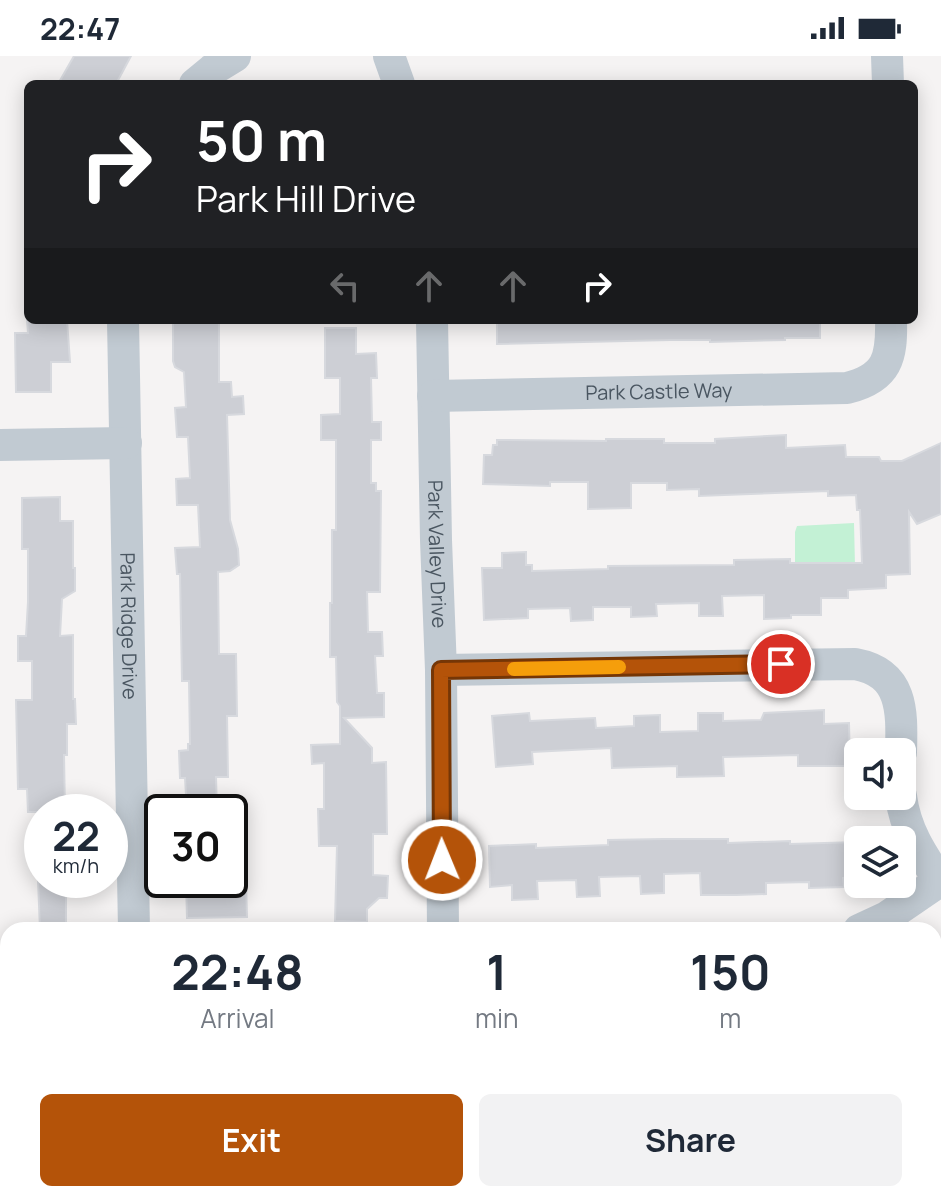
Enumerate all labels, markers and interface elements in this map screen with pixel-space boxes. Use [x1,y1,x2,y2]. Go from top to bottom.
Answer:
text: 22:47 [40,8,120,49]
text: 50 m [196,101,327,178]
icon: right [64,112,168,216]
text: Park Hill Drive [196,174,416,223]
icon: left [323,264,367,308]
icon: ahead [407,264,451,308]
icon: ahead [491,264,535,308]
icon: right [575,264,619,308]
street label: Park Castle Way [585,376,733,406]
street label: Park Valley Drive [422,480,453,629]
street label: Park Ridge Drive [114,552,144,700]
pin [747,630,815,698]
icon: arrive [759,642,803,686]
map controls [844,738,916,898]
button: sound [844,738,916,810]
speed limit sign: 30 [144,794,248,898]
text: 22 [52,808,100,863]
position arrow [400,818,484,902]
button: layers [844,826,916,898]
text: km/h [53,852,99,879]
text: 22:48 [171,939,304,1004]
text: 1 [486,939,507,1004]
text: 150 [690,939,771,1004]
text: Arrival [200,1000,275,1036]
text: min [475,1000,519,1036]
text: m [719,1000,741,1036]
button: Exit [40,1094,463,1186]
button: Share [479,1094,902,1186]

